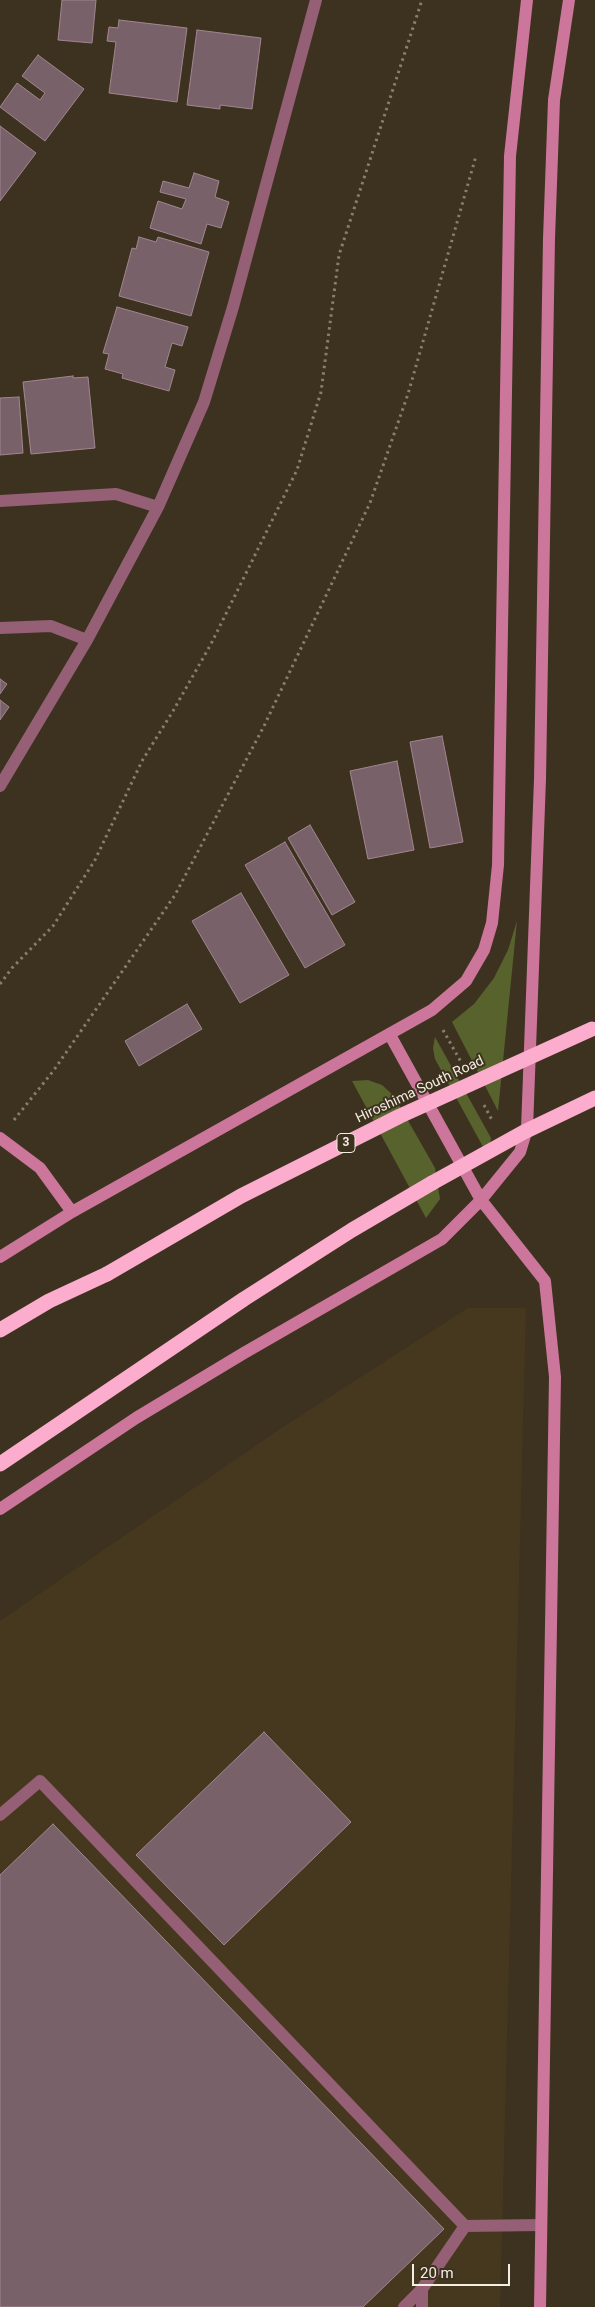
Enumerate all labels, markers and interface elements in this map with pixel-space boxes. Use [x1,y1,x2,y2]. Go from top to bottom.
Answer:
street label: Hiroshima South Road [353,1053,487,1127]
road number: 3 [337,1134,355,1152]
scale bar [415,2254,512,2286]
text: 20 m [420,2264,454,2282]

